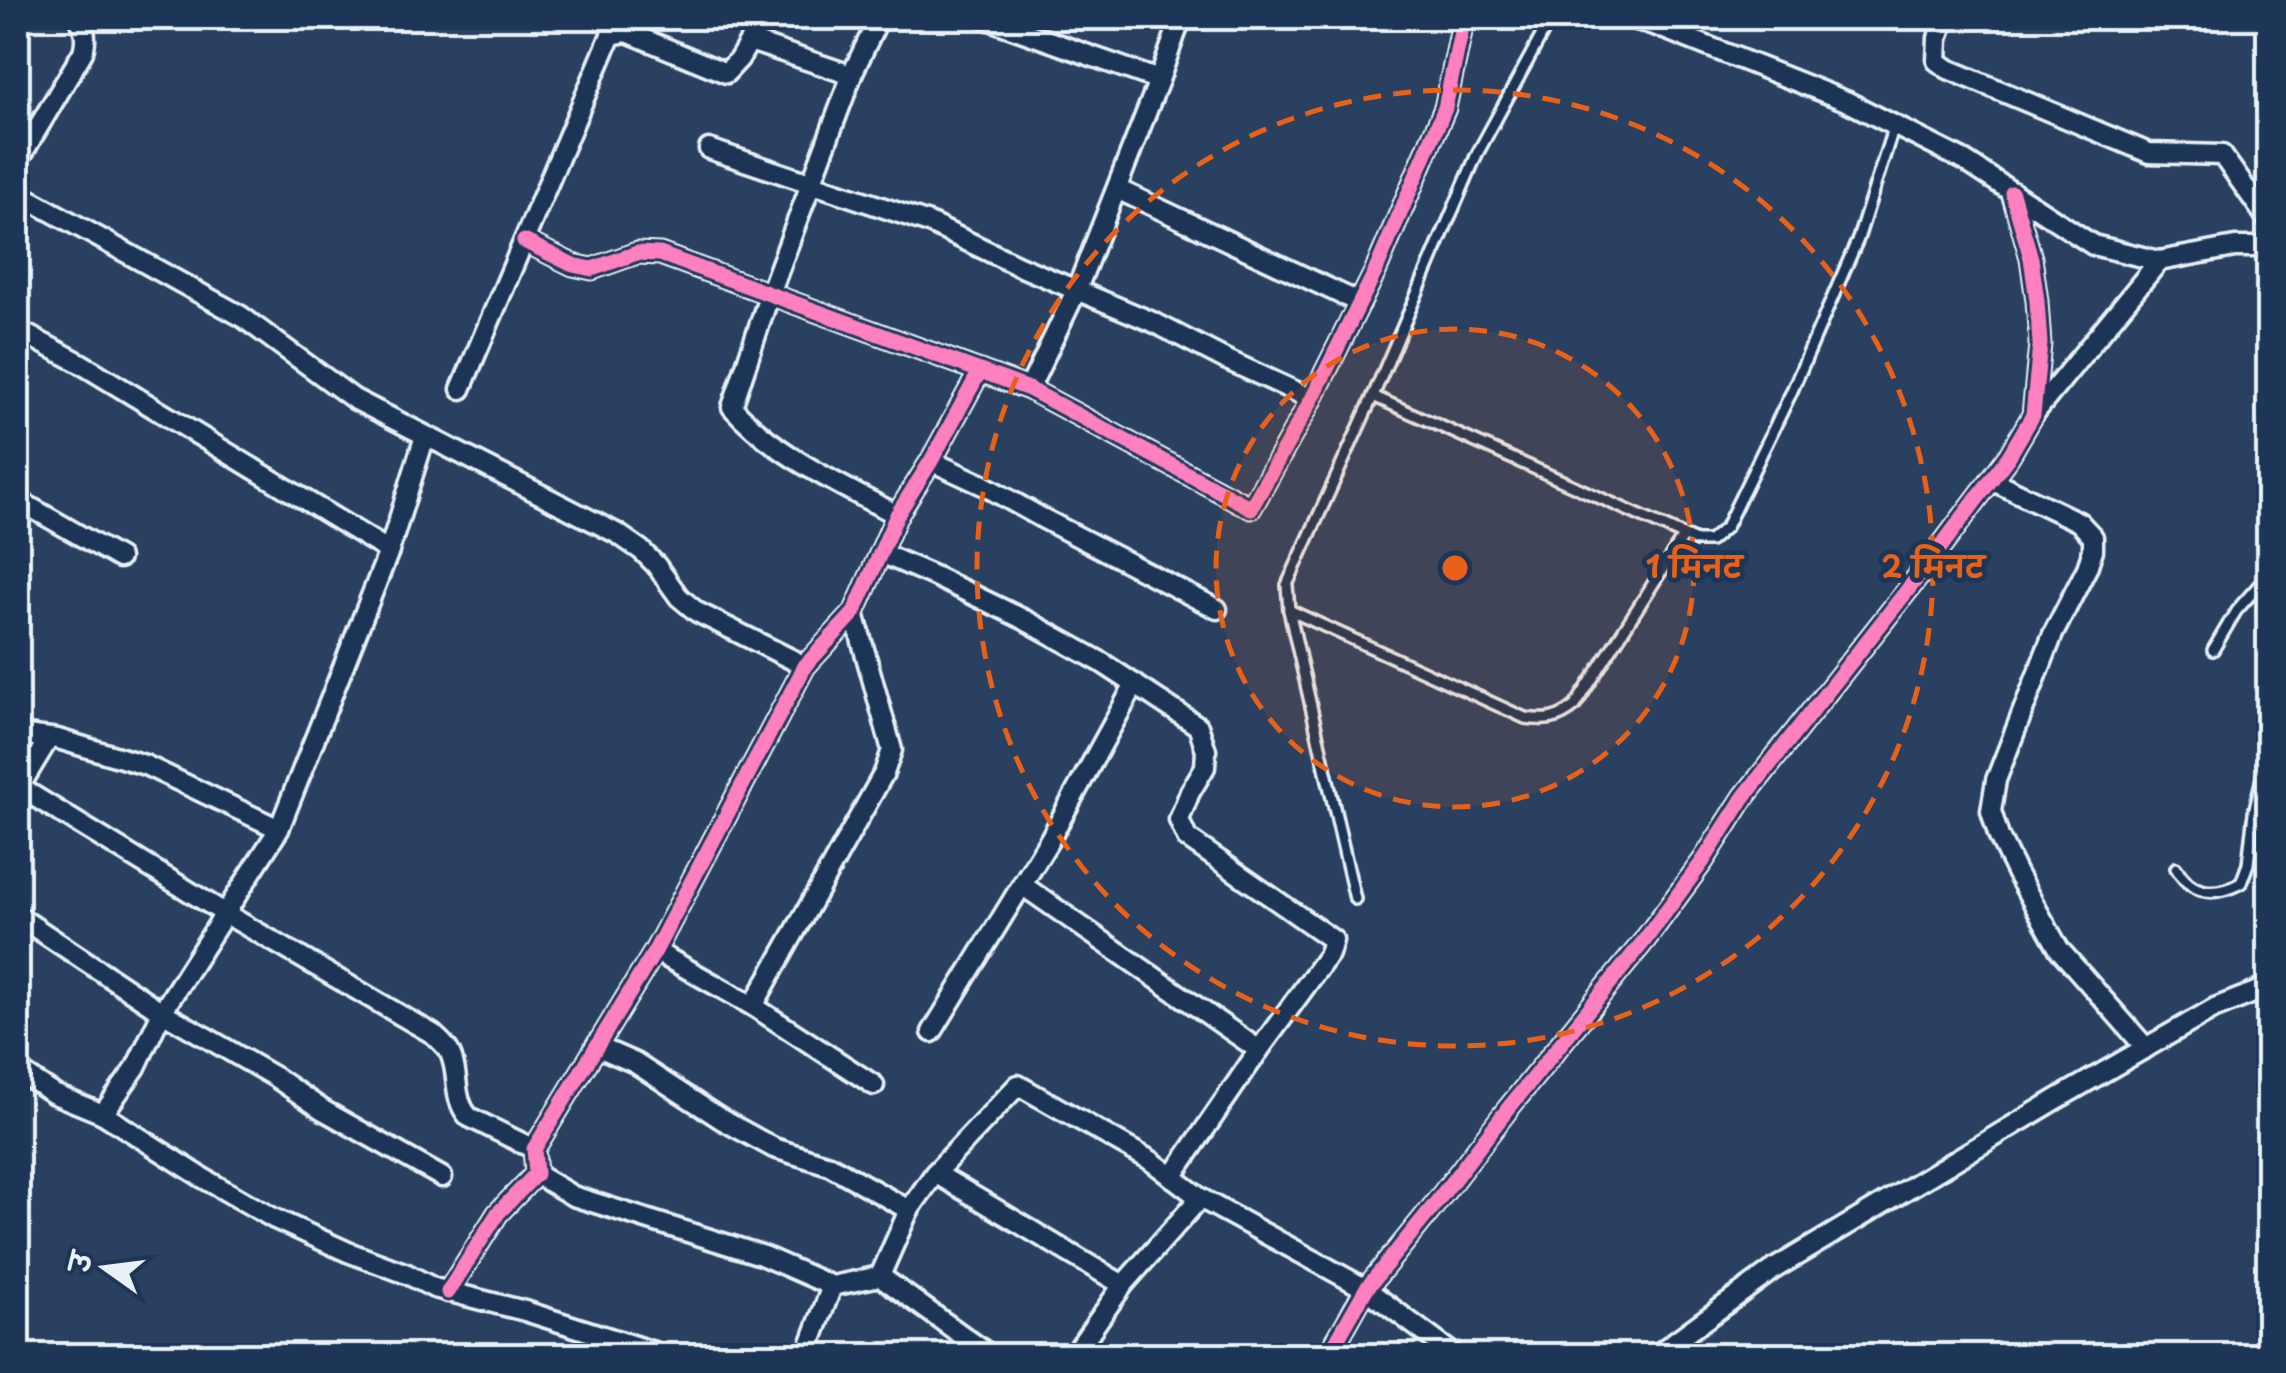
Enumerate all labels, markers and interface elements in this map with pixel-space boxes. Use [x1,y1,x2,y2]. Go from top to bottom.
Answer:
text: 1 मिनट [1646,543,1745,588]
text: 2 मिनट [1881,543,1987,588]
centre of rings [1437,550,1473,586]
north arrow [55,1218,155,1318]
text: उ [55,1245,103,1279]

